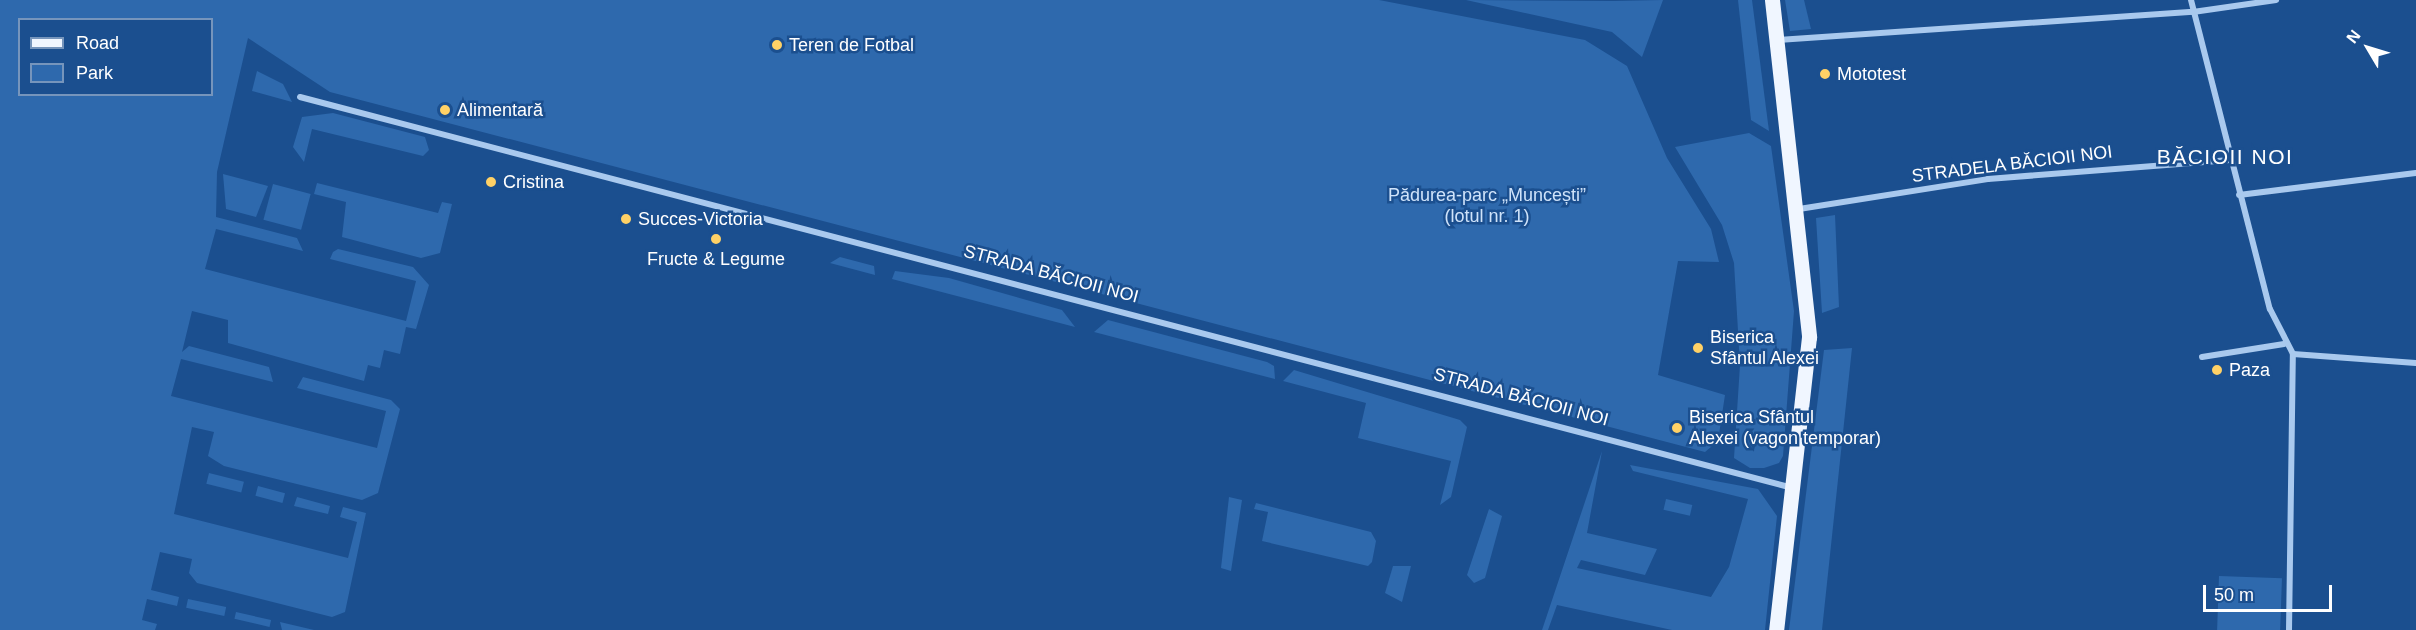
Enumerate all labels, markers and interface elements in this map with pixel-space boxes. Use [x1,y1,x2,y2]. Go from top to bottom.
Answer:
legend [18,18,213,96]
north arrow [2338,18,2398,78]
text: N [2343,27,2364,46]
text: Road [76,33,119,53]
place label: Teren de Fotbal [789,34,914,56]
marker: Teren de Fotbal [770,38,784,52]
text: Park [76,63,113,83]
place label: Mototest [1837,63,1906,85]
marker: Mototest [1818,67,1832,81]
place label: Alimentară [457,99,543,121]
marker: Alimentară [438,103,452,117]
street label: STRADELA BĂCIOII NOI [1910,141,2114,187]
district label: BĂCIOII NOI [2157,144,2293,170]
place label: Cristina [503,171,564,193]
marker: Cristina [484,175,498,189]
park label: Pădurea-parc „Muncești” (lotul nr. 1) [1388,185,1586,228]
place label: Succes-Victoria [638,208,763,230]
marker: Succes-Victoria [619,212,633,226]
marker: Fructe & Legume [709,232,723,246]
street label: STRADA BĂCIOII NOI [961,240,1141,308]
place label: Fructe & Legume [647,248,785,270]
place label: Biserica Sfântul Alexei [1710,327,1820,370]
marker: Biserica Sfântul Alexei [1691,341,1705,355]
place label: Paza [2229,359,2270,381]
street label: STRADA BĂCIOII NOI [1431,363,1611,431]
marker: Paza [2210,363,2224,377]
place label: Biserica Sfântul Alexei (vagon temporar) [1689,407,1881,450]
marker: Biserica Sfântul Alexei (vagon temporar) [1670,421,1684,435]
scale bar [2206,573,2335,611]
text: 50 m [2214,585,2254,605]

